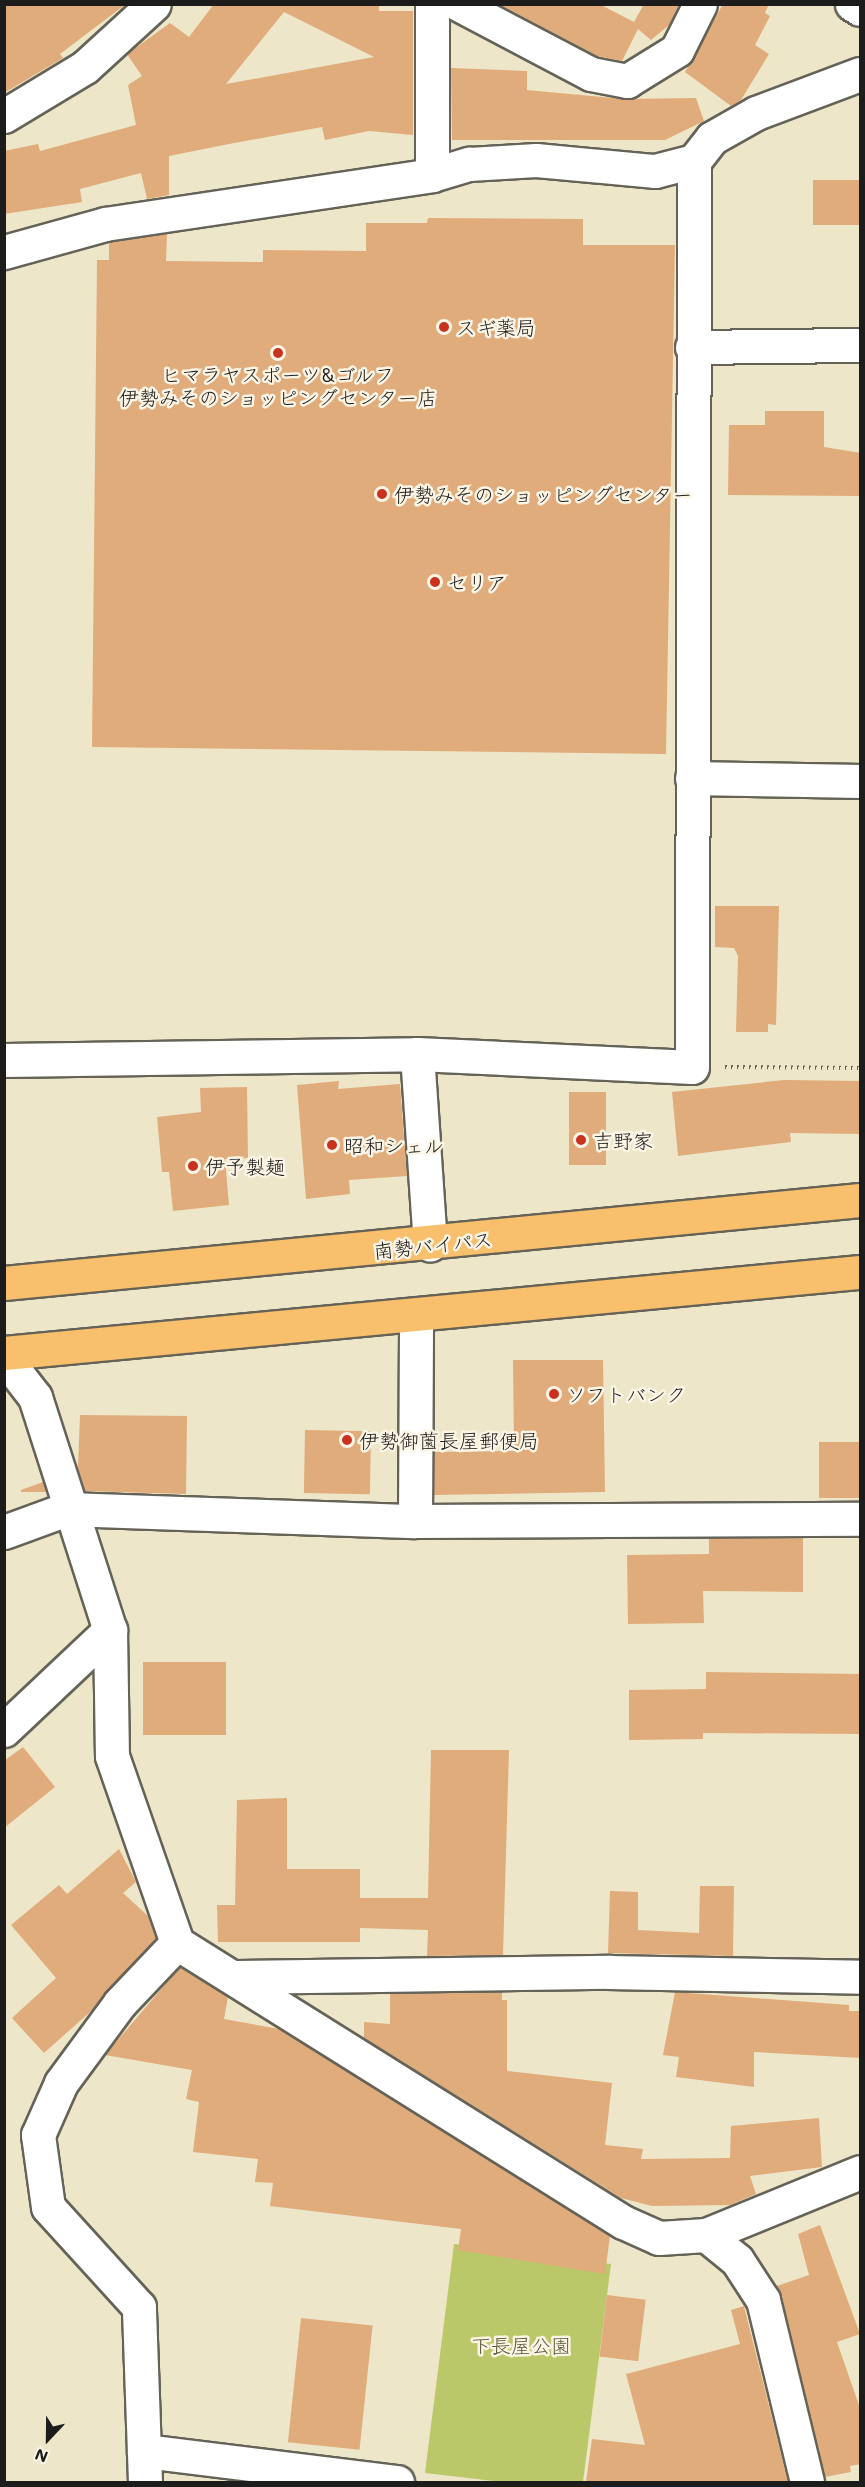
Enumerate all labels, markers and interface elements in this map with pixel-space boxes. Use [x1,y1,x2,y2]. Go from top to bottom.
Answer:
place label: スギ薬局 [456,315,536,339]
marker: スギ薬局 [437,320,451,334]
marker: ヒマラヤスポーツ&ゴルフ 伊勢みそのショッピングセンター店 [271,346,285,360]
place label: ヒマラヤスポーツ&ゴルフ 伊勢みそのショッピングセンター店 [118,363,438,410]
place label: 伊勢みそのショッピングセンター [394,482,694,506]
marker: 伊勢みそのショッピングセンター [375,487,389,501]
place label: セリア [447,570,507,594]
marker: セリア [428,575,442,589]
place label: 吉野家 [593,1128,653,1152]
place label: 昭和シェル [344,1133,444,1157]
marker: 吉野家 [574,1133,588,1147]
marker: 昭和シェル [325,1138,339,1152]
place label: 伊予製麺 [205,1154,285,1178]
marker: 伊予製麺 [186,1159,200,1173]
street label: 南勢バイパス [372,1227,494,1263]
place label: ソフトバンク [566,1382,686,1406]
marker: ソフトバンク [547,1387,561,1401]
place label: 伊勢御薗長屋郵便局 [359,1428,539,1452]
marker: 伊勢御薗長屋郵便局 [340,1433,354,1447]
park label: 下長屋公園 [471,2333,571,2357]
north arrow [18,2409,78,2469]
text: N [32,2444,51,2468]

